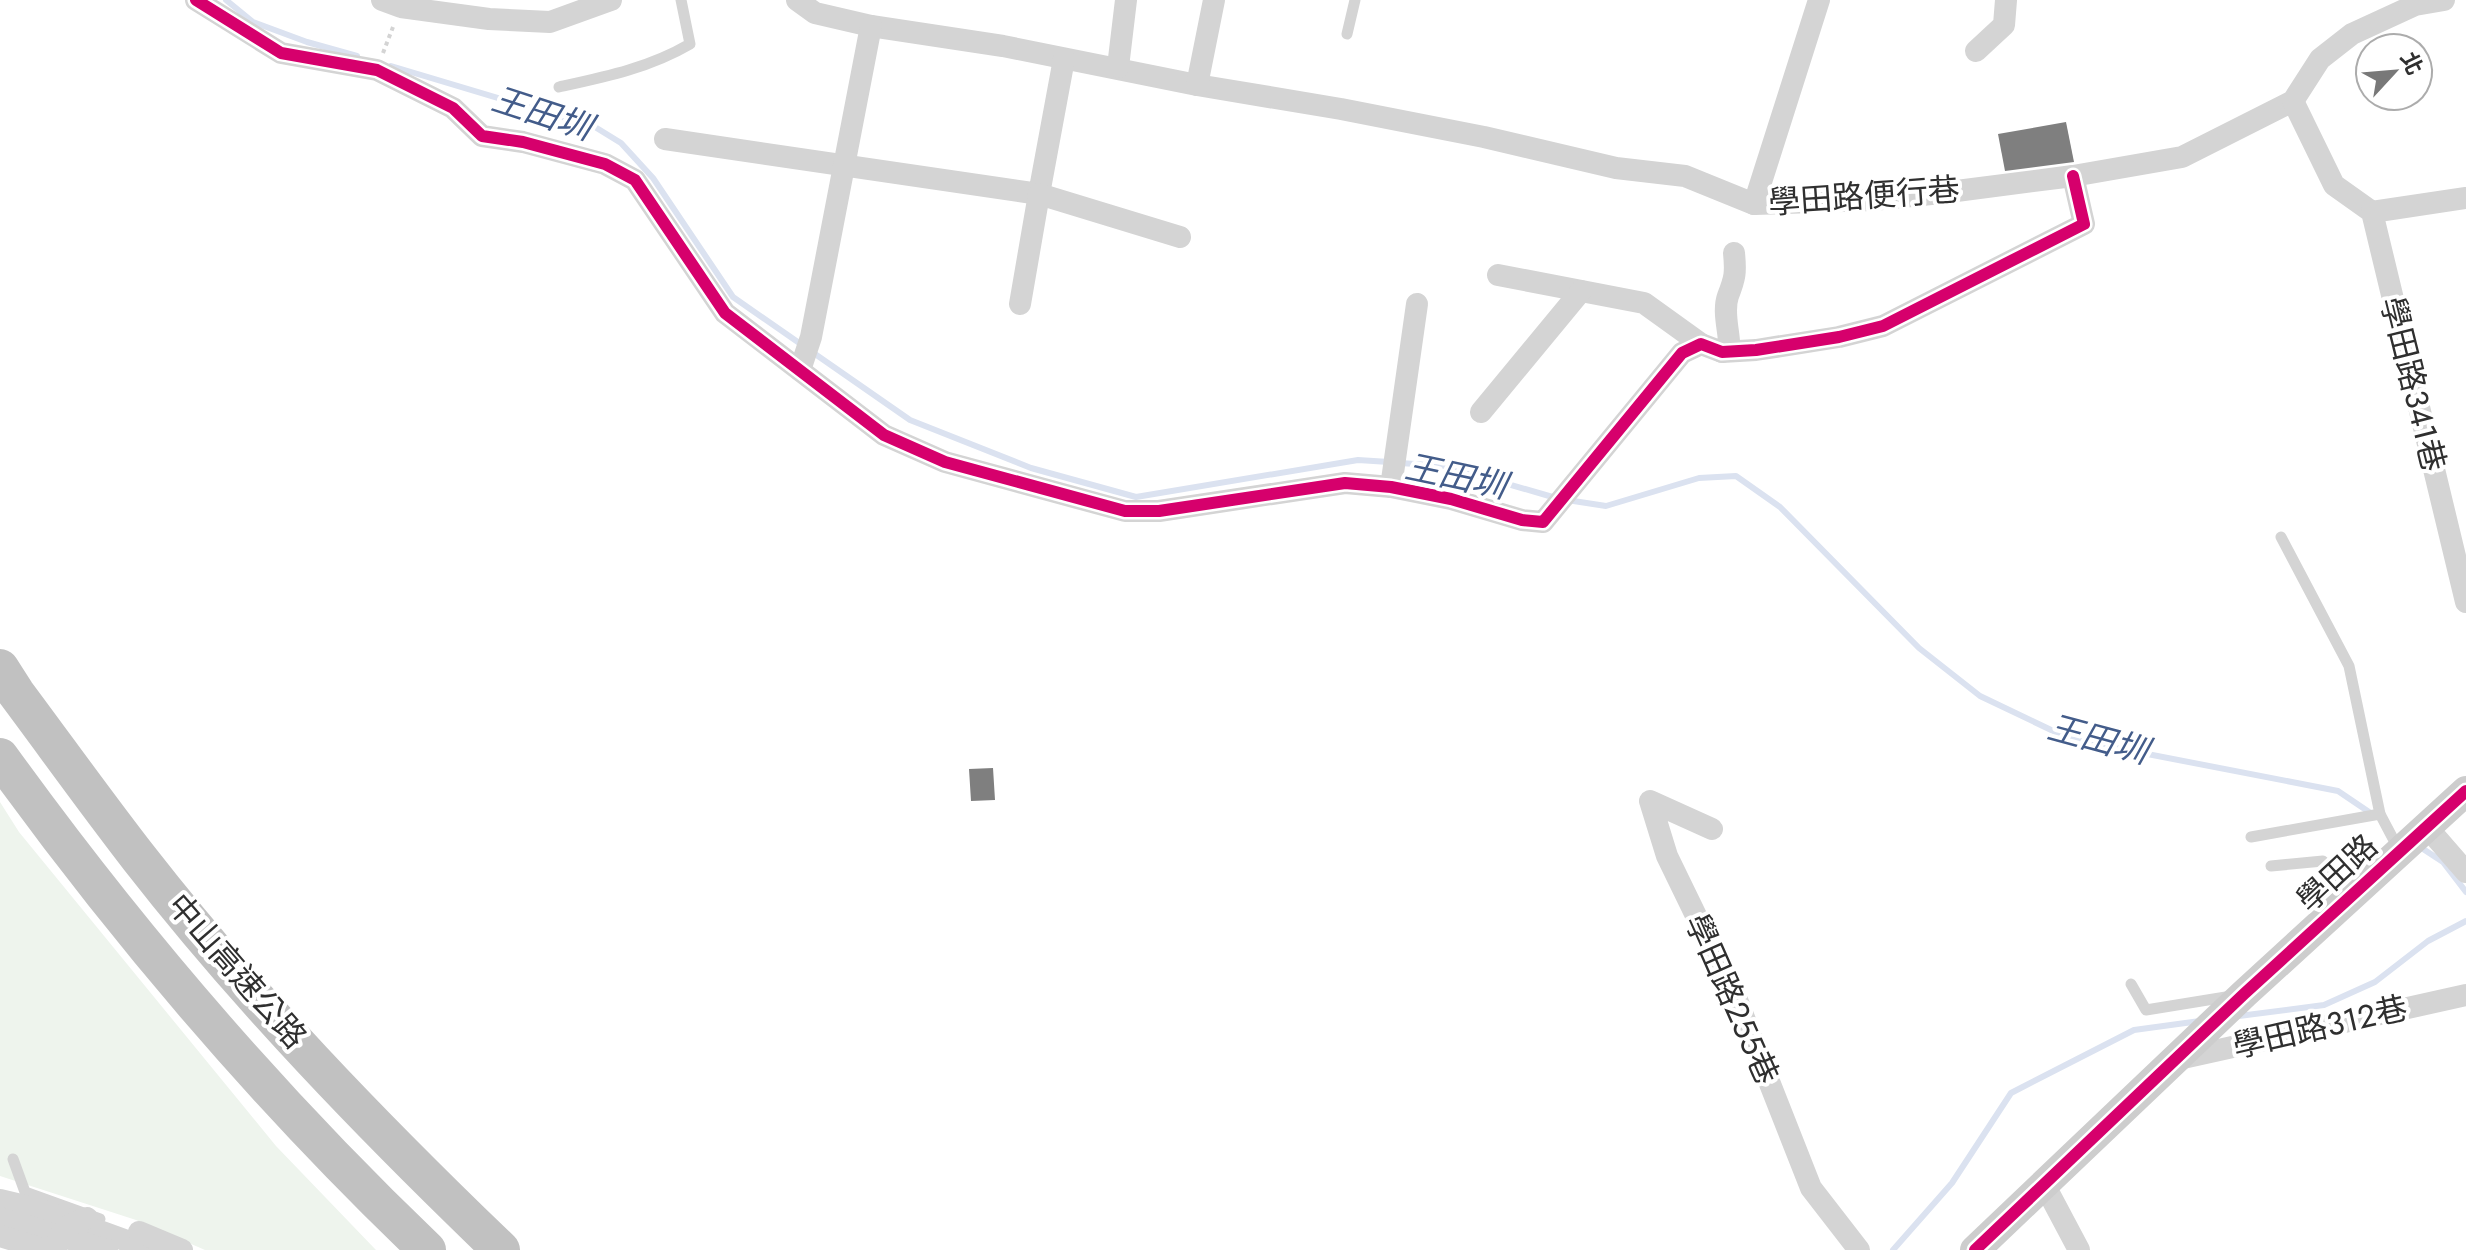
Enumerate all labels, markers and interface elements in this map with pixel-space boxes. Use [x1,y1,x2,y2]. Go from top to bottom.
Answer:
north arrow [2354,32,2434,112]
text: 北 [2393,46,2431,80]
water label: 王田圳 [486,74,603,154]
street label: 學田路便行巷 [1767,166,1961,226]
street label: 學田路341巷 [2369,292,2457,476]
water label: 王田圳 [1401,442,1516,512]
water label: 王田圳 [2042,703,2158,778]
street label: 學田路 [2286,823,2388,923]
street label: 中山高速公路 [157,883,317,1059]
street label: 學田路255巷 [1674,906,1790,1092]
street label: 學田路312巷 [2228,985,2412,1069]

